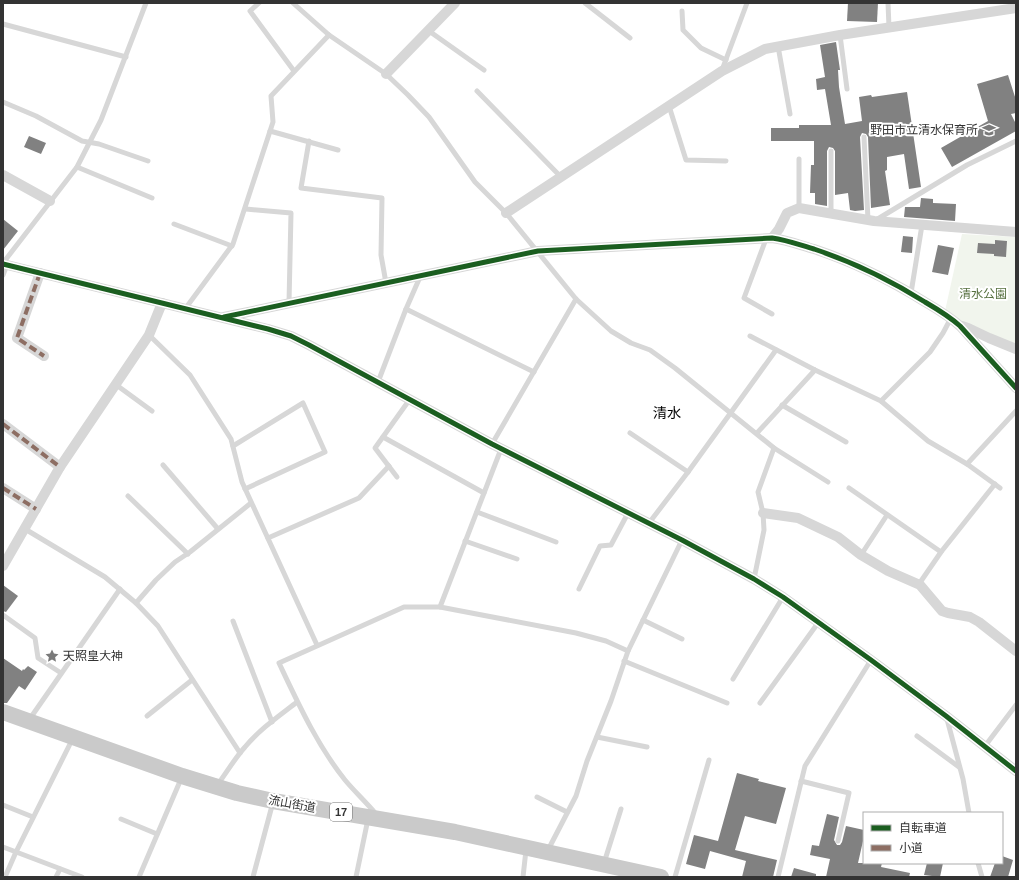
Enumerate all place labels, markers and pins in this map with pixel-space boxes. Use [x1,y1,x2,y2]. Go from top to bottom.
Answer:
school or university icon: 野田市立清水保育所 [981,122,997,138]
place label: 野田市立清水保育所 [870,123,978,137]
place icon: 天照皇大神 [44,648,60,664]
place label: 天照皇大神 [63,649,123,663]

